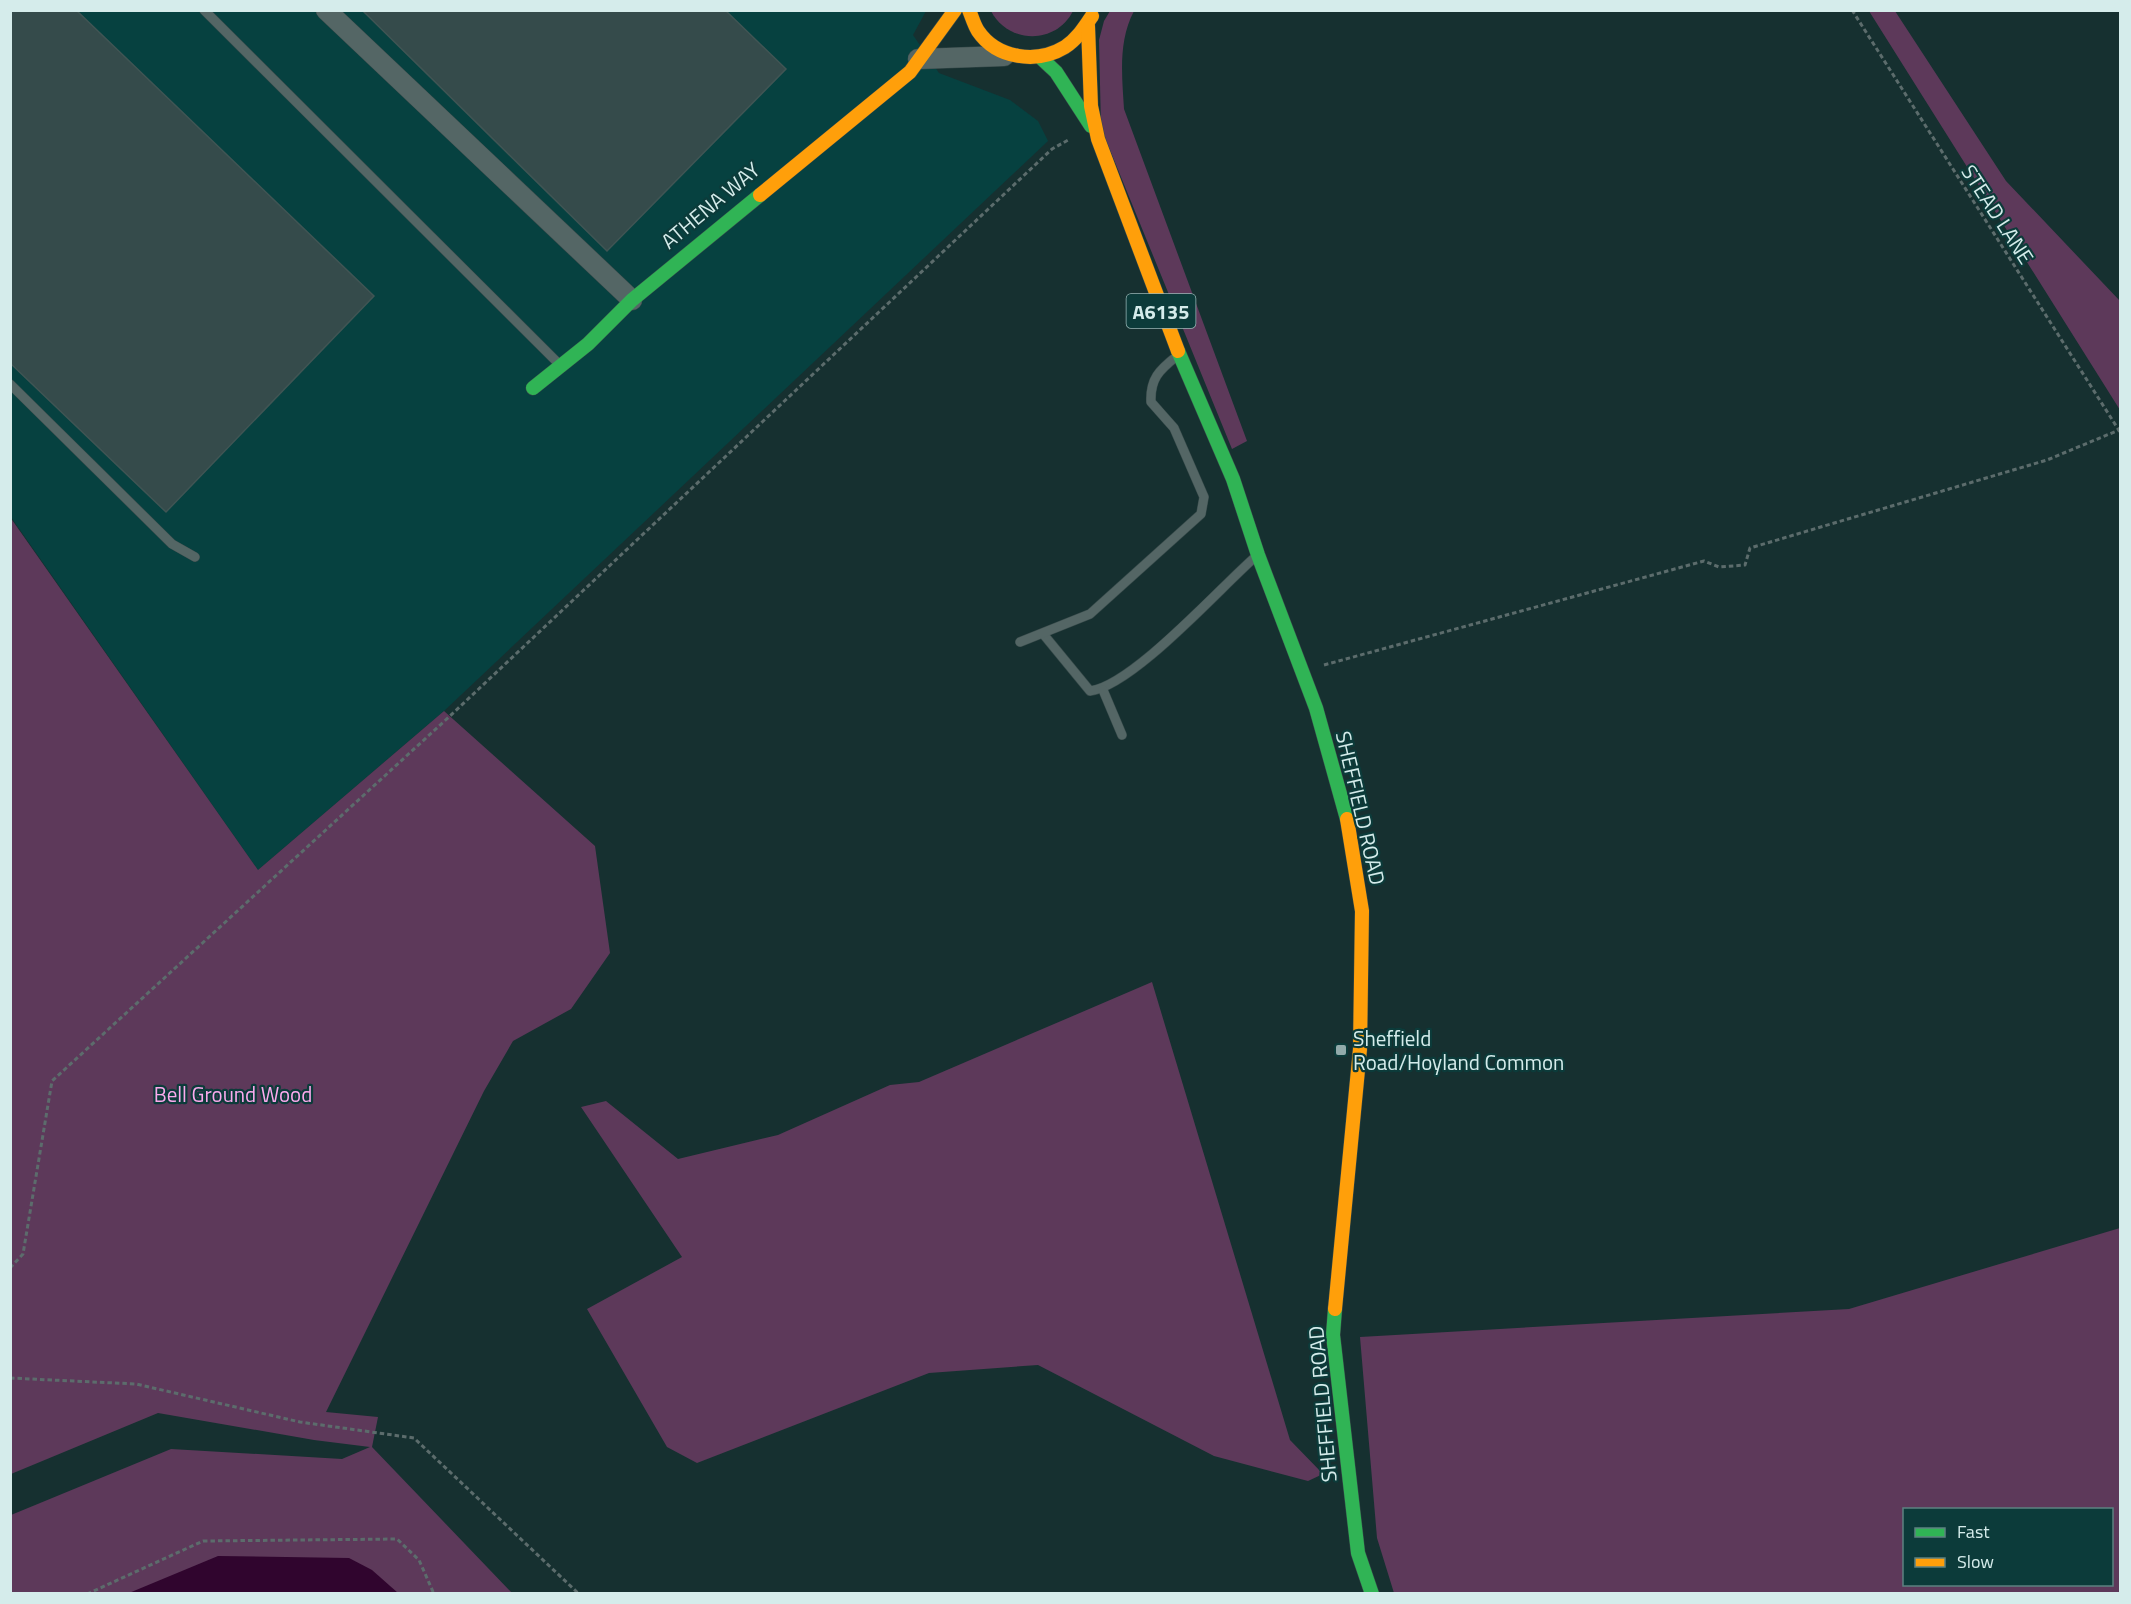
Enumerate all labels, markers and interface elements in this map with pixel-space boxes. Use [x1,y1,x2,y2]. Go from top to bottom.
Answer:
street label: ATHENA WAY [654,154,767,256]
street label: STEAD LANE [1954,158,2042,270]
road number: A6135 [1126,294,1196,328]
street label: SHEFFIELD ROAD [1328,728,1394,888]
place label: Sheffield Road/Hoyland Common [1353,1022,1564,1078]
marker: Sheffield Road/Hoyland Common [1334,1043,1348,1057]
park label: Bell Ground Wood [154,1078,312,1110]
street label: SHEFFIELD ROAD [1299,1324,1345,1484]
legend [1903,1508,2113,1586]
text: Fast [1957,1518,1990,1545]
text: Slow [1957,1548,1994,1575]

